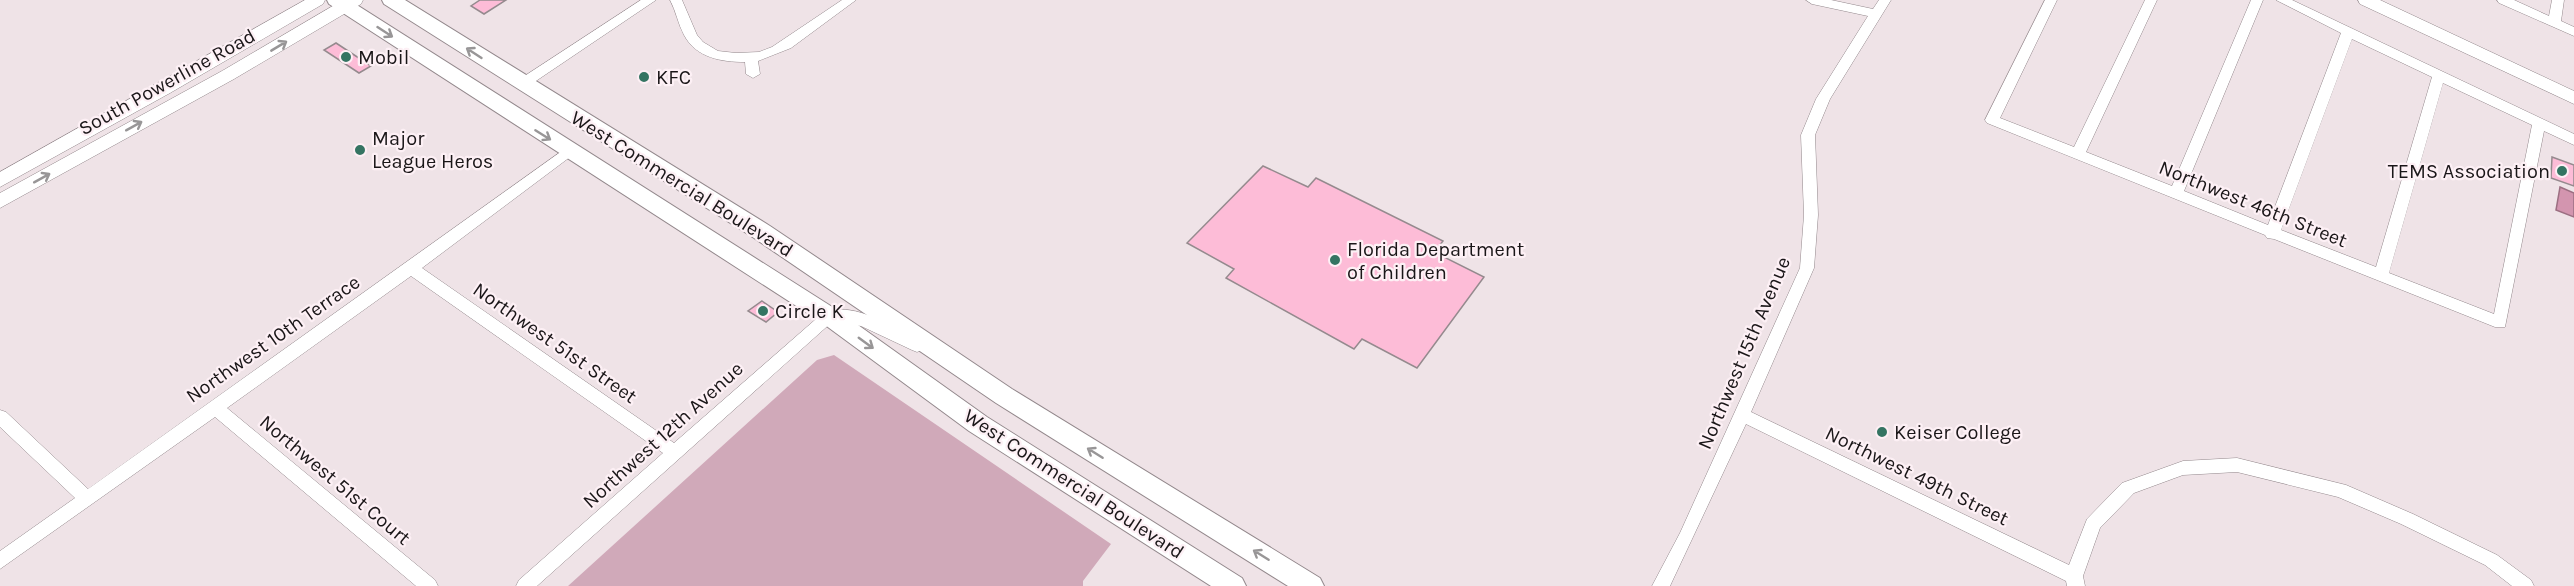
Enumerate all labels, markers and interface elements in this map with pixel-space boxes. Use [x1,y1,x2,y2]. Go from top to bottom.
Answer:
street label: South Powerline Road [75,24,259,140]
one-way arrow [376,27,393,39]
one-way arrow [270,39,287,51]
place label: Mobil [358,46,409,69]
one-way arrow [466,47,483,59]
marker: Mobil [339,50,353,64]
place label: KFC [656,66,691,89]
marker: KFC [637,70,651,84]
street label: West Commercial Boulevard [567,106,797,262]
one-way arrow [125,120,142,132]
place label: Major League Heros [372,127,493,173]
one-way arrow [534,129,551,141]
marker: Major League Heros [353,143,367,157]
street label: Northwest 46th Street [2156,156,2351,252]
place label: TEMS Association [2388,160,2550,183]
marker: TEMS Association [2555,164,2569,178]
one-way arrow [33,172,50,184]
place label: Florida Department of Children [1347,238,1525,284]
marker: Florida Department of Children [1328,253,1342,267]
street label: Northwest 15th Avenue [1693,253,1795,453]
street label: Northwest 10th Terrace [182,270,364,408]
street label: Northwest 51st Street [469,278,642,408]
place label: Circle K [775,300,844,323]
marker: Circle K [756,304,770,318]
one-way arrow [857,336,873,349]
street label: Northwest 12th Avenue [578,357,748,513]
street label: West Commercial Boulevard [960,404,1188,564]
street label: Northwest 51st Court [255,410,415,550]
place label: Keiser College [1894,421,2021,444]
street label: Northwest 49th Street [1822,422,2013,531]
marker: Keiser College [1875,425,1889,439]
one-way arrow [1087,446,1104,458]
one-way arrow [1253,549,1270,561]

